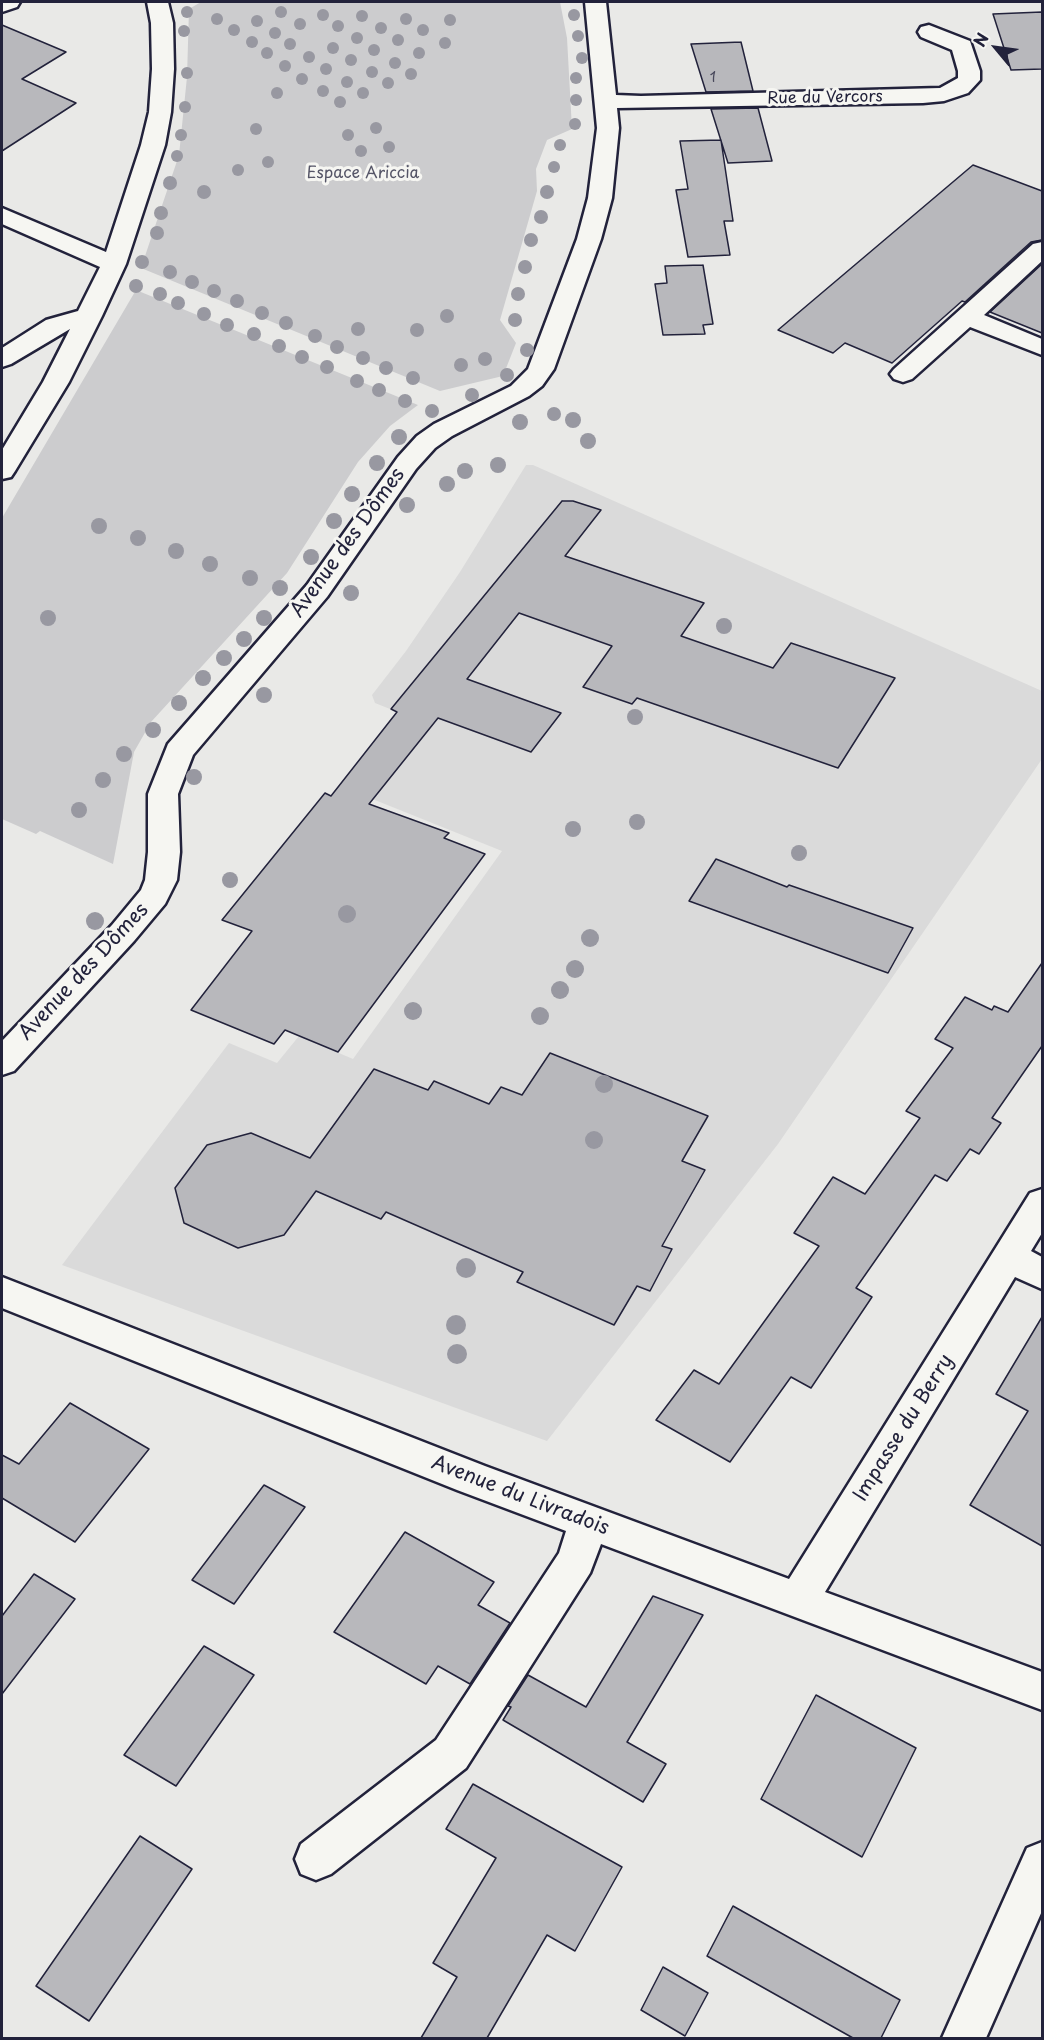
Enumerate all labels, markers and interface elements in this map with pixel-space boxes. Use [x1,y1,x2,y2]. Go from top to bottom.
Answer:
north arrow [966,18,1026,78]
text: N [967,28,994,51]
house number: 1 [710,70,716,86]
street label: Rue du Vercors [767,87,883,109]
park label: Espace Ariccia [307,164,419,184]
street label: Avenue des Dômes [286,464,410,622]
street label: Avenue des Dômes [14,898,154,1046]
street label: Impasse du Berry [849,1350,959,1506]
street label: Avenue du Livradois [428,1451,612,1541]

